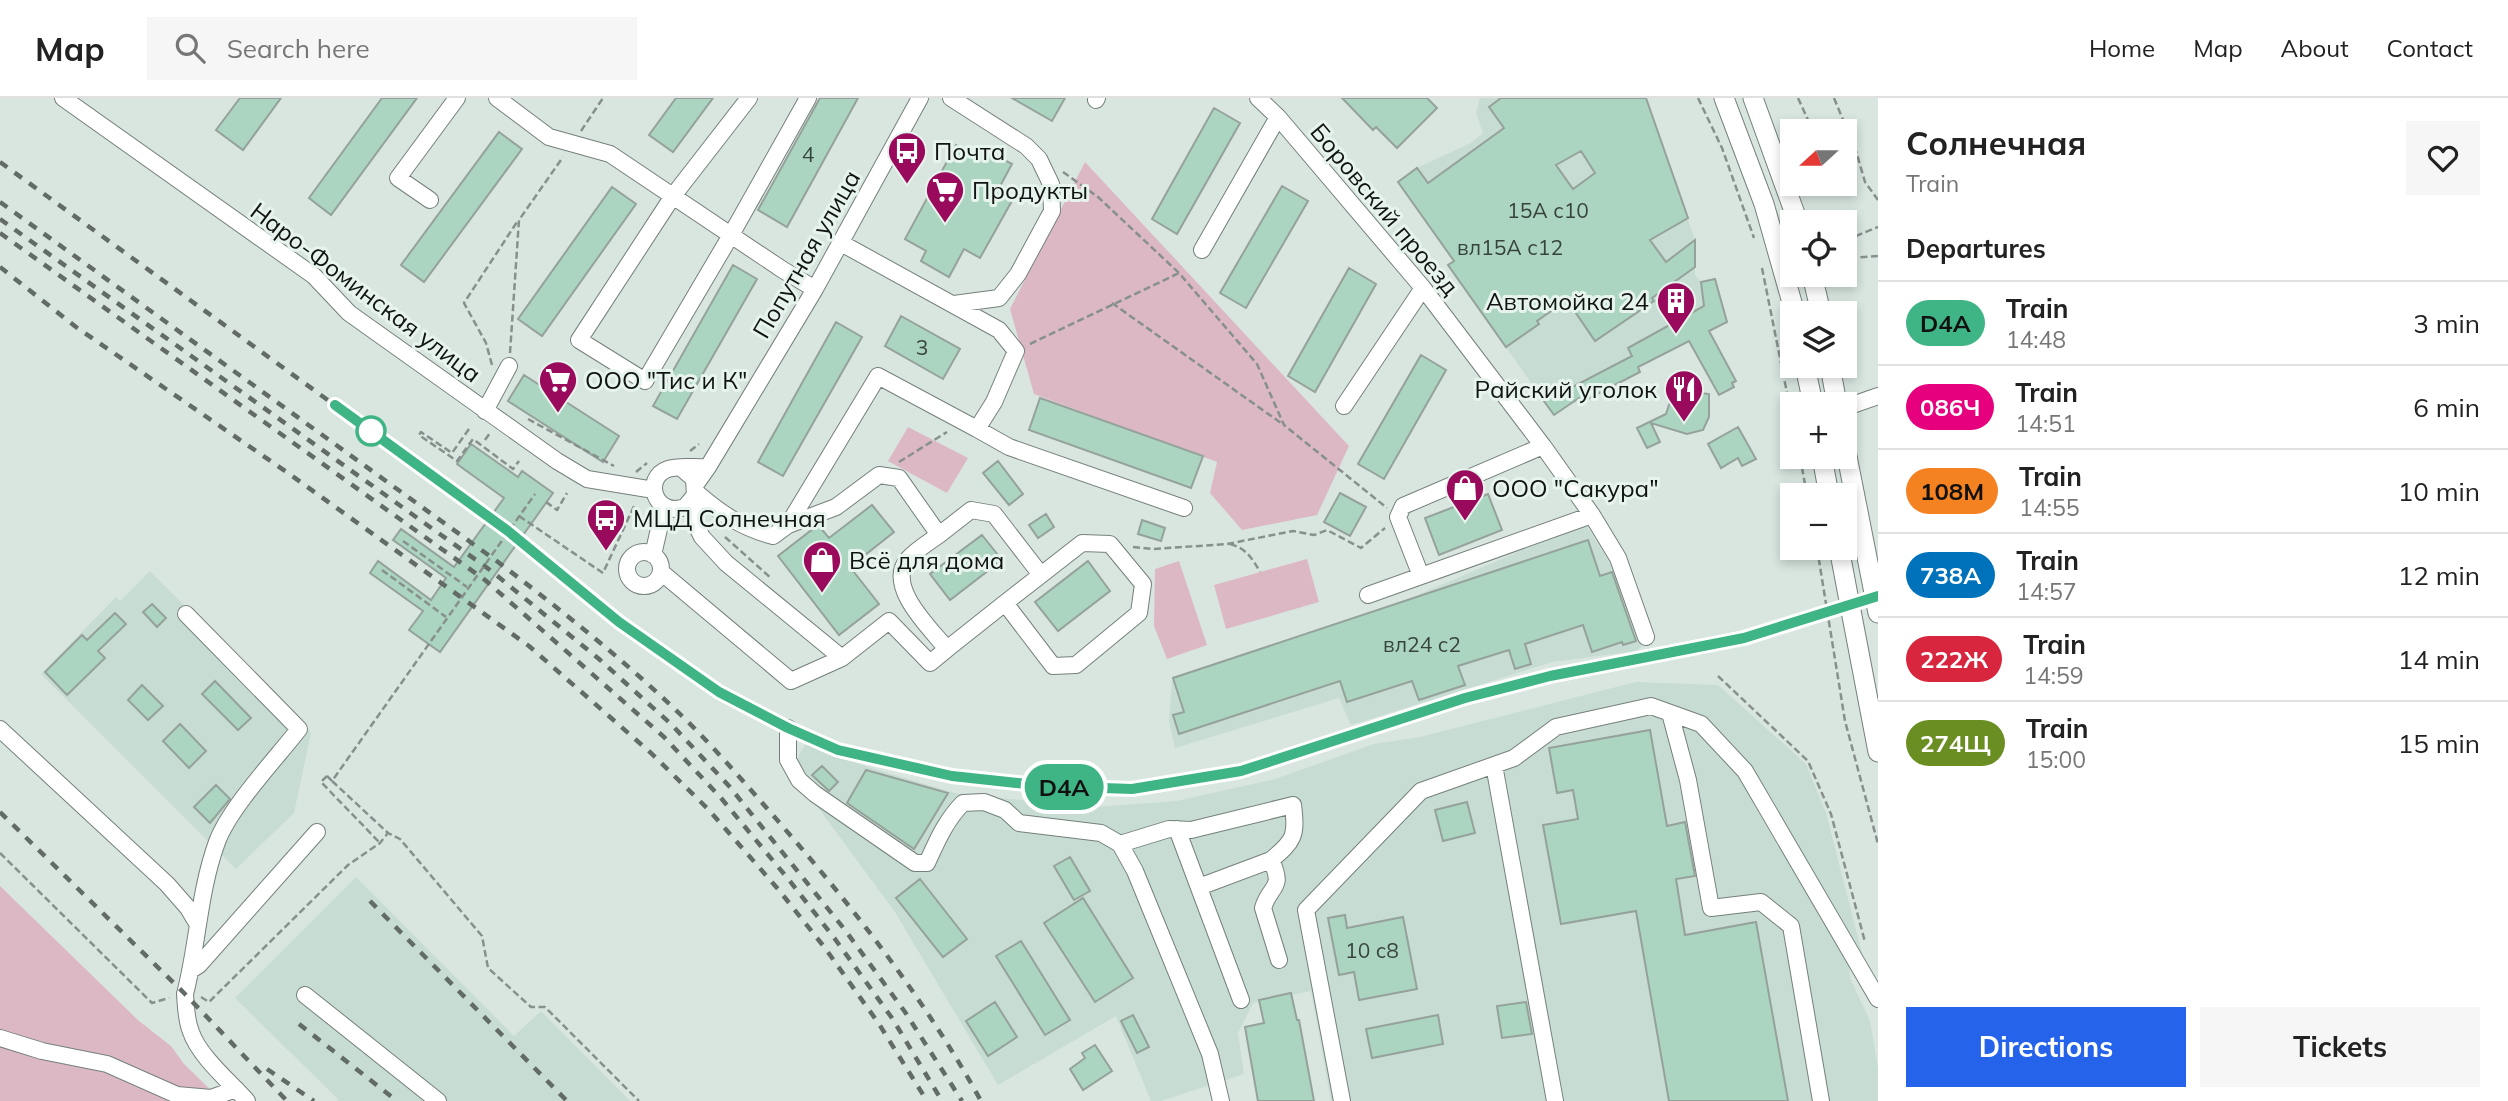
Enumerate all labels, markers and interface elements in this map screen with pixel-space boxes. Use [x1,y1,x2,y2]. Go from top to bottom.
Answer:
search box [147,17,637,80]
text: Map [35,28,105,69]
icon: search [171,29,209,67]
text: Search here [227,32,370,65]
text: Home [2089,33,2155,63]
text: Map [2193,33,2243,63]
text: About [2281,33,2349,63]
text: Contact [2387,33,2473,63]
street label: Боровский проезд [1304,117,1466,301]
north arrow [1780,119,1857,196]
map controls [1780,119,1857,560]
button: heart [2406,121,2480,195]
text: Солнечная [1906,122,2086,163]
bus stop icon: Почта [886,130,928,185]
place label: Почта [934,136,1005,166]
house number: 4 [802,141,815,167]
street label: Попутная улица [746,165,866,343]
supermarket icon: Продукты [924,169,966,224]
text: Train [1906,169,1959,198]
place label: Продукты [972,175,1088,205]
street label: Наро-Фоминская улица [245,196,487,388]
house number: 15А с10 [1507,197,1589,223]
button: locate [1780,210,1857,287]
text: Departures [1906,232,2046,265]
house number: вл15А с12 [1457,234,1563,260]
building icon: Автомойка 24 [1655,280,1697,335]
place label: Автомойка 24 [1486,286,1649,316]
text: Train [2006,292,2068,325]
button: layers [1780,301,1857,378]
text: 3 min [2413,307,2480,340]
text: D4А [1920,308,1971,338]
text: 14:48 [2006,325,2066,354]
house number: 3 [916,334,928,360]
supermarket icon: ООО "Тис и К" [537,359,579,414]
place label: ООО "Тис и К" [585,365,747,395]
restaurant icon: Райский уголок [1663,368,1705,423]
place label: Райский уголок [1475,374,1657,404]
text: Train [2015,376,2078,409]
text: 6 min [2413,391,2480,424]
button: + [1780,392,1857,469]
text: 086Ч [1920,392,1980,422]
text: 14:51 [2015,409,2076,438]
unlabelled marker [356,416,386,446]
text: Train [2019,460,2082,493]
shop icon: ООО "Сакура" [1444,467,1486,522]
place label: ООО "Сакура" [1492,473,1659,503]
text: 10 min [2398,475,2480,508]
text: 108М [1920,476,1984,506]
button: − [1780,483,1857,560]
text: 14:55 [2019,493,2080,522]
bus stop icon: МЦД Солнечная [585,497,627,552]
place label: МЦД Солнечная [633,503,826,533]
shop icon: Всё для дома [801,539,843,594]
text: Train [2016,544,2079,577]
place label: Всё для дома [849,545,1004,575]
text: 12 min [2398,559,2480,592]
text: 738А [1920,560,1981,590]
text: 14:57 [2016,577,2077,606]
text: Train [2023,628,2086,661]
house number: вл24 с2 [1383,631,1461,657]
text: 14 min [2398,643,2480,676]
text: 222Ж [1920,644,1988,674]
text: 14:59 [2023,661,2084,690]
text: Train [2026,712,2088,745]
text: 15 min [2398,727,2480,760]
text: 274Щ [1920,728,1991,758]
text: 15:00 [2026,745,2086,774]
line badge: D4А [1024,764,1104,810]
text: D4А [1039,772,1089,802]
house number: 10 с8 [1345,937,1399,963]
button: Directions [1906,1007,2186,1087]
button: Tickets [2200,1007,2480,1087]

